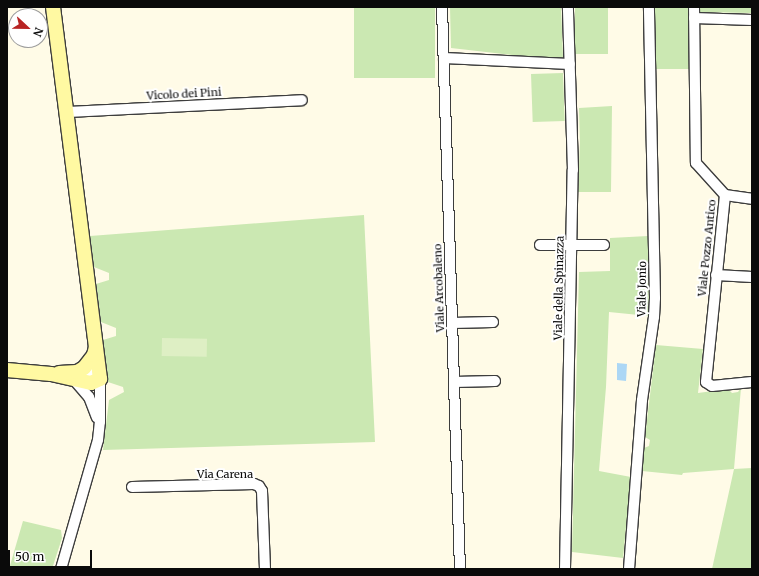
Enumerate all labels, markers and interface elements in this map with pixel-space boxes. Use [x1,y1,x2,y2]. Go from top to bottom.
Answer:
north arrow [8,8,48,48]
text: N [30,25,46,39]
street label: Vicolo dei Pini [146,85,222,103]
street label: Viale Pozzo Antico [695,199,719,297]
street label: Viale della Spinazza [551,236,567,340]
street label: Viale Arcobaleno [431,244,447,332]
street label: Viale Jonio [635,261,649,317]
street label: Via Carena [197,467,253,481]
scale bar [10,542,94,568]
text: 50 m [15,549,44,564]

